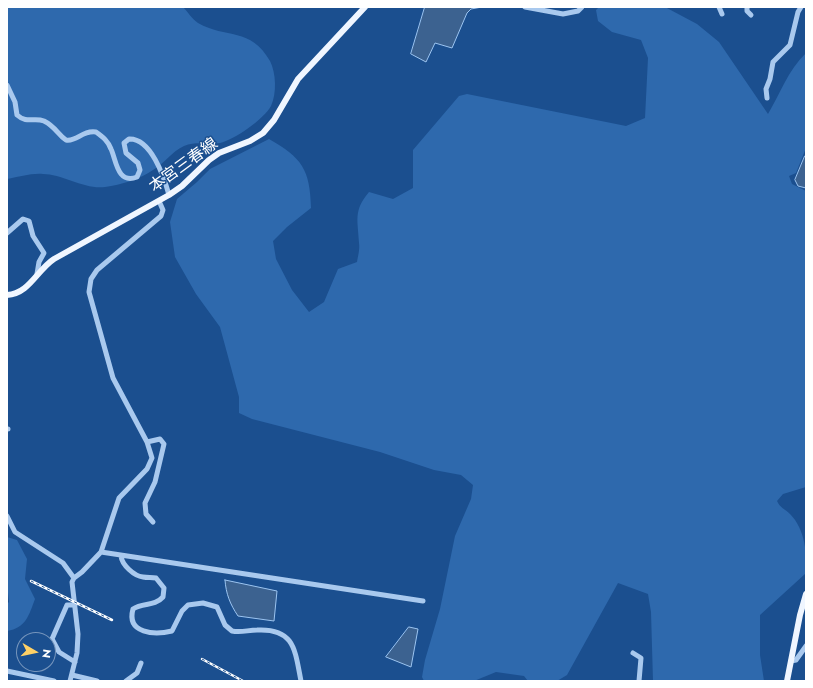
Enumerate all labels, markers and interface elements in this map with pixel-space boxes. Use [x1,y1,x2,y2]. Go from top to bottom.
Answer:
street label: 本宮三春線 [146,135,222,197]
north arrow [16,632,56,672]
text: N [38,648,55,659]

